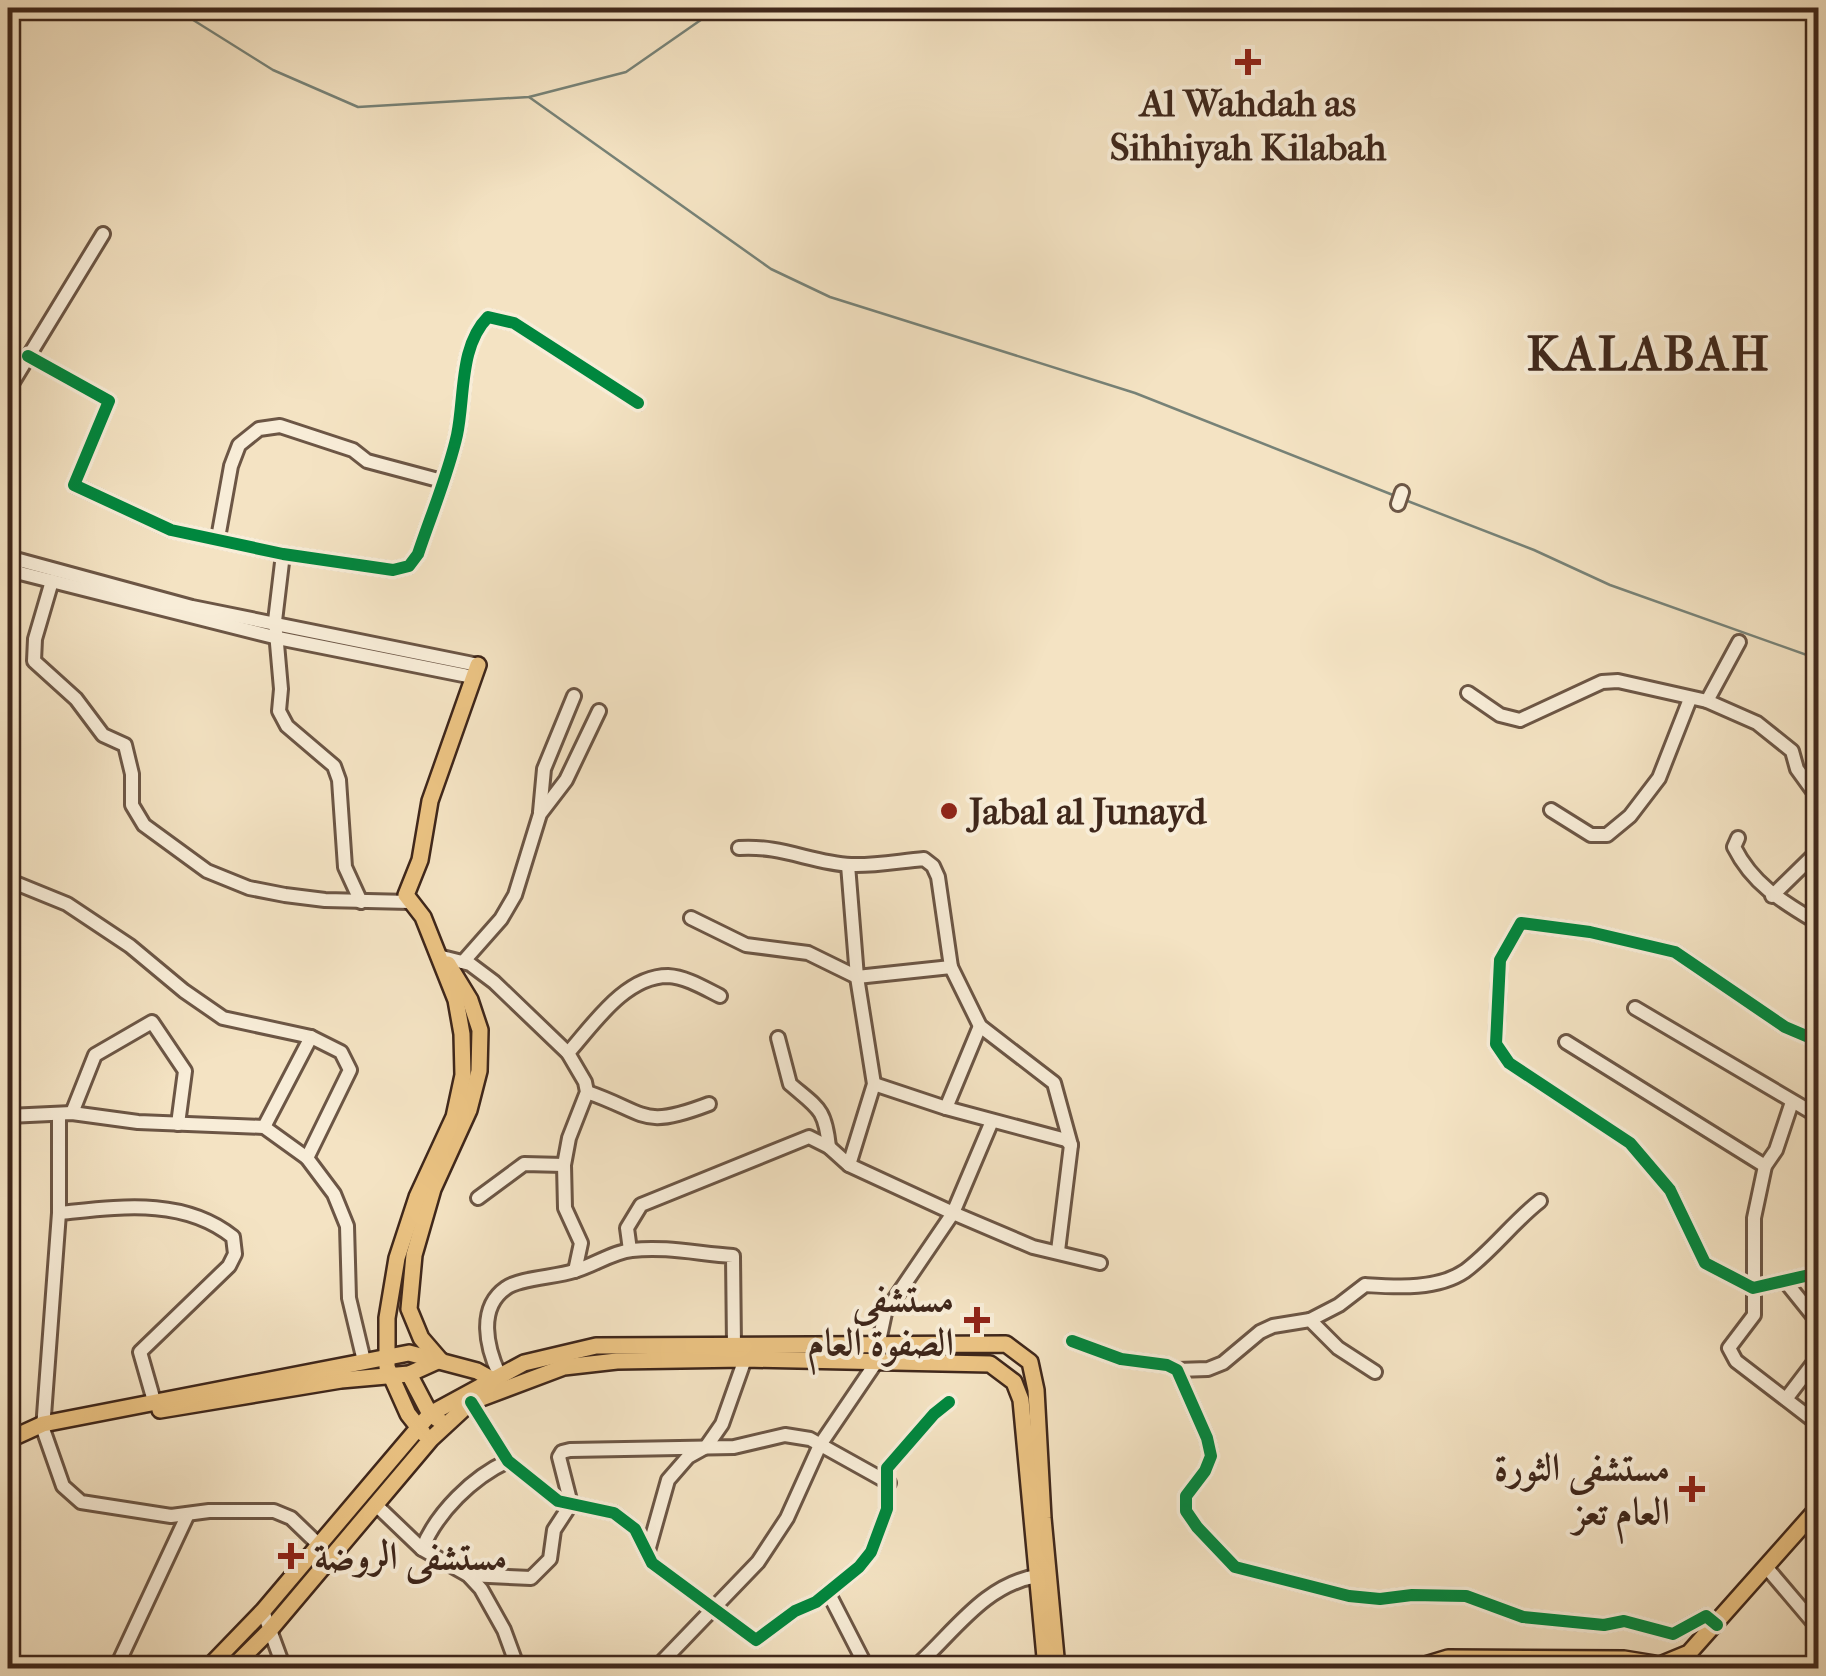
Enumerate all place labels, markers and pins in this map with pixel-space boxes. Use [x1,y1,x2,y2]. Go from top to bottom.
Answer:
marker: Al Wahdah as Sihhiyah Kilabah [1235,49,1261,75]
place label: Al Wahdah as Sihhiyah Kilabah [1110,81,1387,170]
place label: Jabal al Junayd [966,789,1208,834]
marker: Jabal al Junayd [938,800,960,822]
place label: مستشفى الصفوة العام [807,1276,954,1376]
marker: مستشفى الصفوة العام [964,1307,990,1333]
place label: مستشفى الثورة العام تعز [1494,1445,1670,1545]
marker: مستشفى الثورة العام تعز [1679,1476,1705,1502]
place label: مستشفى الروضة [314,1534,507,1585]
marker: مستشفى الروضة [278,1543,304,1569]

